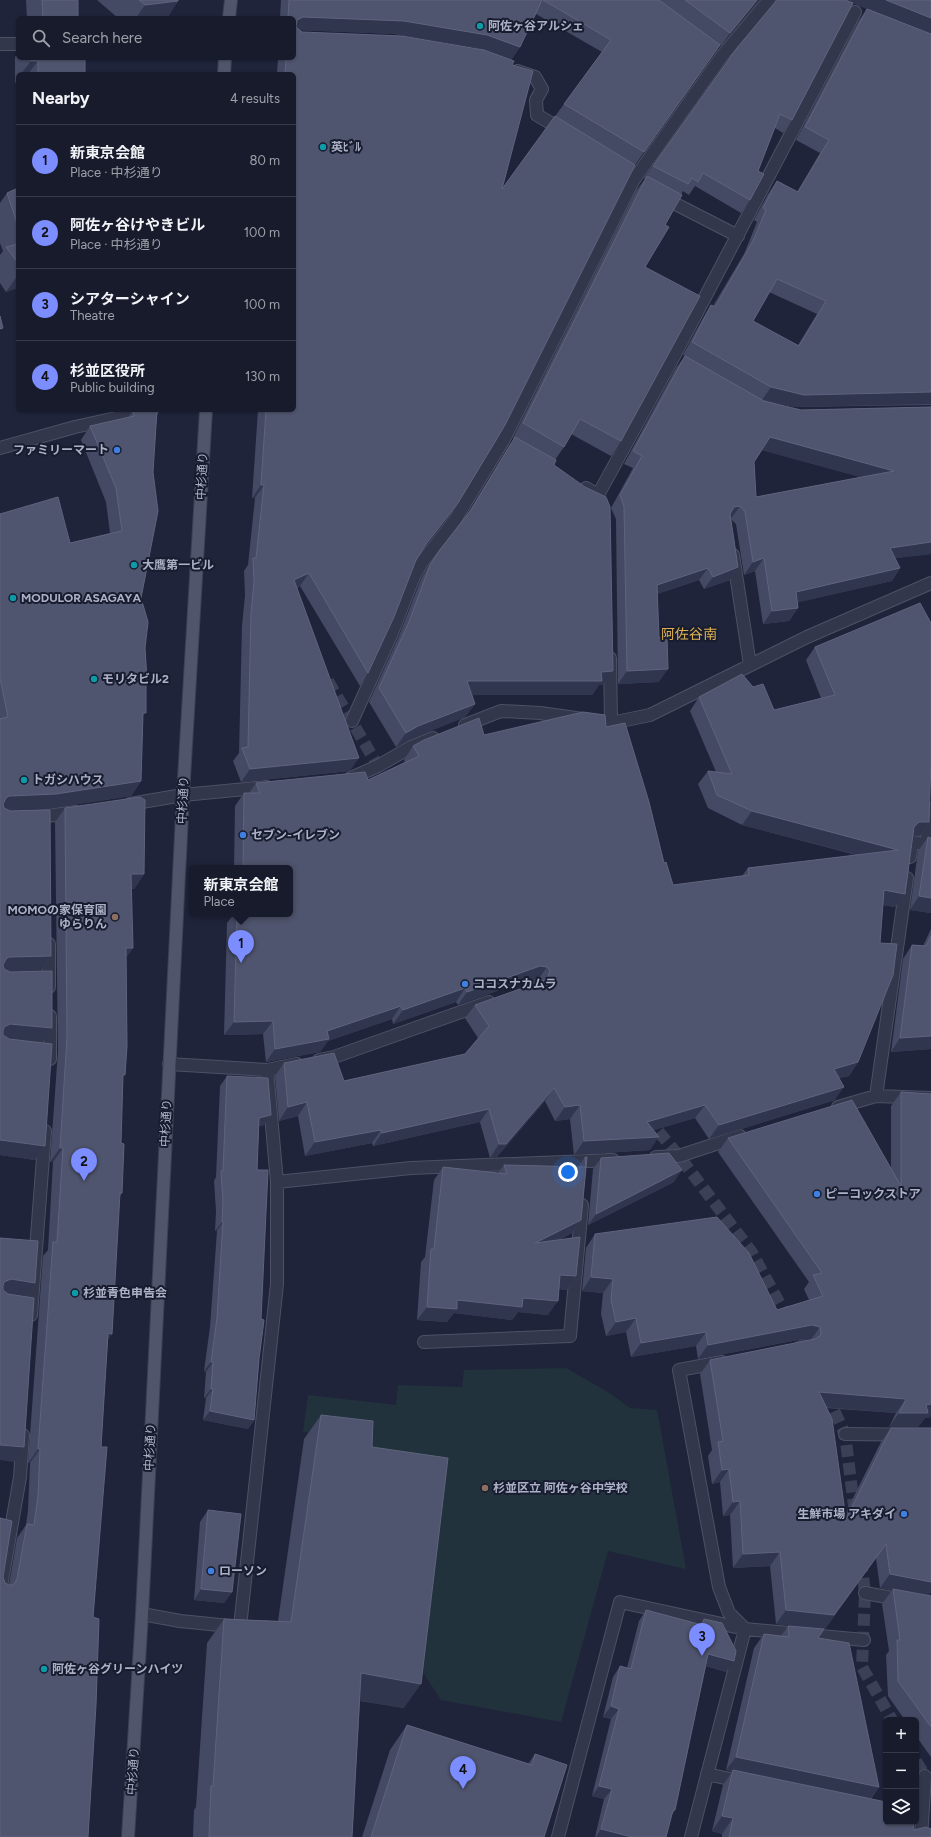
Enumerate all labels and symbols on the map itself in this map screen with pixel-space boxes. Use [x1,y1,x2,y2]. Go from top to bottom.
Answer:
place label: 阿佐ヶ谷アルシェ [488,19,584,33]
marker: 阿佐ヶ谷アルシェ [475,21,485,31]
place label: 英ﾋﾞﾙ [331,140,361,154]
marker: 英ﾋﾞﾙ [318,142,328,152]
place label: ファミリーマート [13,443,109,457]
marker: ファミリーマート [112,445,122,455]
street label: 中杉通り [194,452,210,500]
place label: 大鷹第一ビル [142,558,214,572]
marker: 大鷹第一ビル [129,560,139,570]
place label: MODULOR ASAGAYA [21,591,141,605]
marker: MODULOR ASAGAYA [8,593,18,603]
district label: 阿佐谷南 [661,626,717,643]
place label: モリタビル2 [102,672,169,686]
marker: モリタビル2 [89,674,99,684]
place label: トガシハウス [32,773,104,787]
marker: トガシハウス [19,775,29,785]
street label: 中杉通り [175,776,191,824]
place label: セブン-イレブン [251,828,340,842]
marker: セブン-イレブン [238,830,248,840]
place label: MOMOの家保育園 ゆらりん [8,903,107,931]
marker: MOMOの家保育園 ゆらりん [110,912,120,922]
pin: 1 [228,930,254,963]
place label: ココスナカムラ [473,977,556,991]
marker: ココスナカムラ [460,979,470,989]
street label: 中杉通り [158,1099,174,1147]
pin: 2 [71,1148,97,1181]
your location [558,1162,578,1182]
place label: ピーコックストア [825,1187,921,1201]
marker: ピーコックストア [812,1189,822,1199]
place label: 杉並青色申告会 [83,1286,167,1300]
marker: 杉並青色申告会 [70,1288,80,1298]
street label: 中杉通り [142,1423,158,1471]
place label: 杉並区立 阿佐ヶ谷中学校 [493,1481,628,1495]
marker: 杉並区立 阿佐ヶ谷中学校 [480,1483,490,1493]
place label: 生鮮市場 アキダイ [797,1507,896,1521]
marker: 生鮮市場 アキダイ [899,1509,909,1519]
place label: ローソン [219,1564,267,1578]
marker: ローソン [206,1566,216,1576]
pin: 3 [689,1623,715,1656]
place label: 阿佐ヶ谷グリーンハイツ [52,1662,183,1676]
marker: 阿佐ヶ谷グリーンハイツ [39,1664,49,1674]
street label: 中杉通り [124,1747,142,1795]
pin: 4 [450,1756,476,1789]

